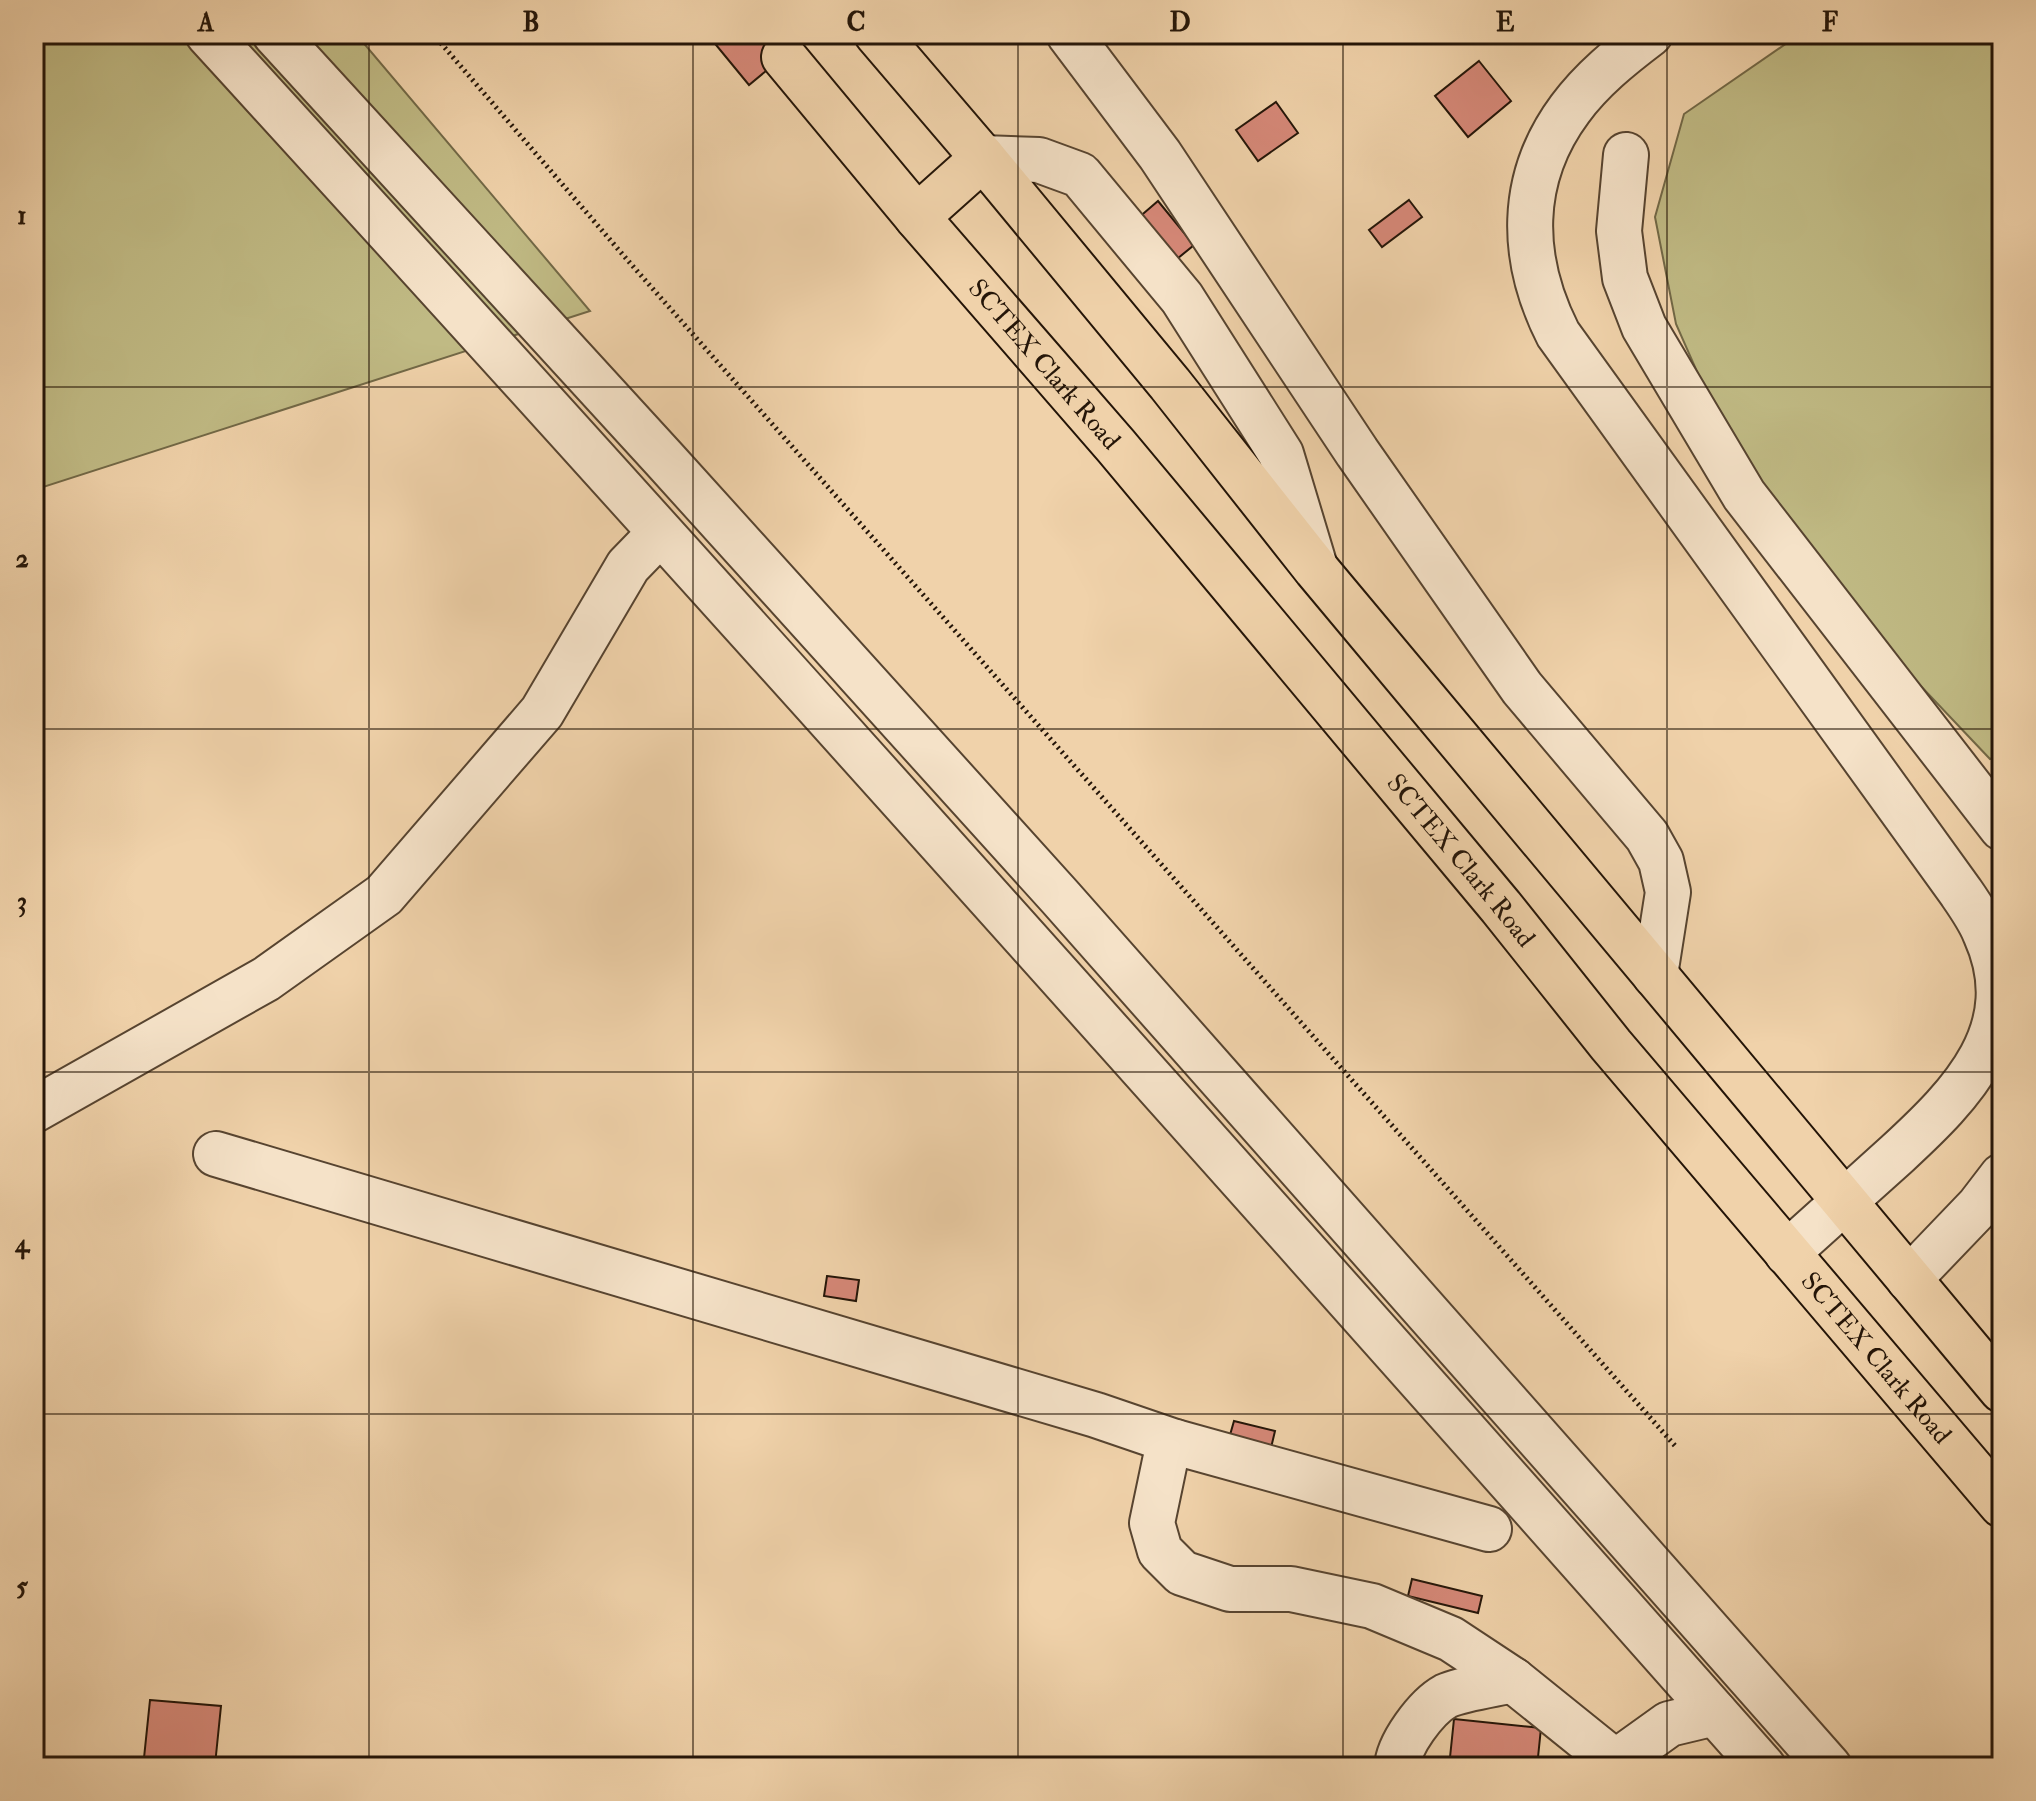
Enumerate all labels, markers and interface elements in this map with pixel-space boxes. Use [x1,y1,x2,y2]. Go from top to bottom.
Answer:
text: A [197,7,215,39]
text: B [522,7,540,39]
text: C [846,7,866,39]
text: D [1169,7,1191,39]
text: E [1496,7,1515,39]
text: F [1822,7,1839,39]
text: 1 [17,200,27,232]
street label: SCTEX Clark Road [961,273,1127,457]
text: 2 [15,543,29,575]
street label: SCTEX Clark Road [1380,768,1542,954]
text: 3 [17,886,27,918]
text: 4 [14,1228,31,1260]
street label: SCTEX Clark Road [1794,1266,1958,1451]
text: 5 [16,1571,28,1603]

